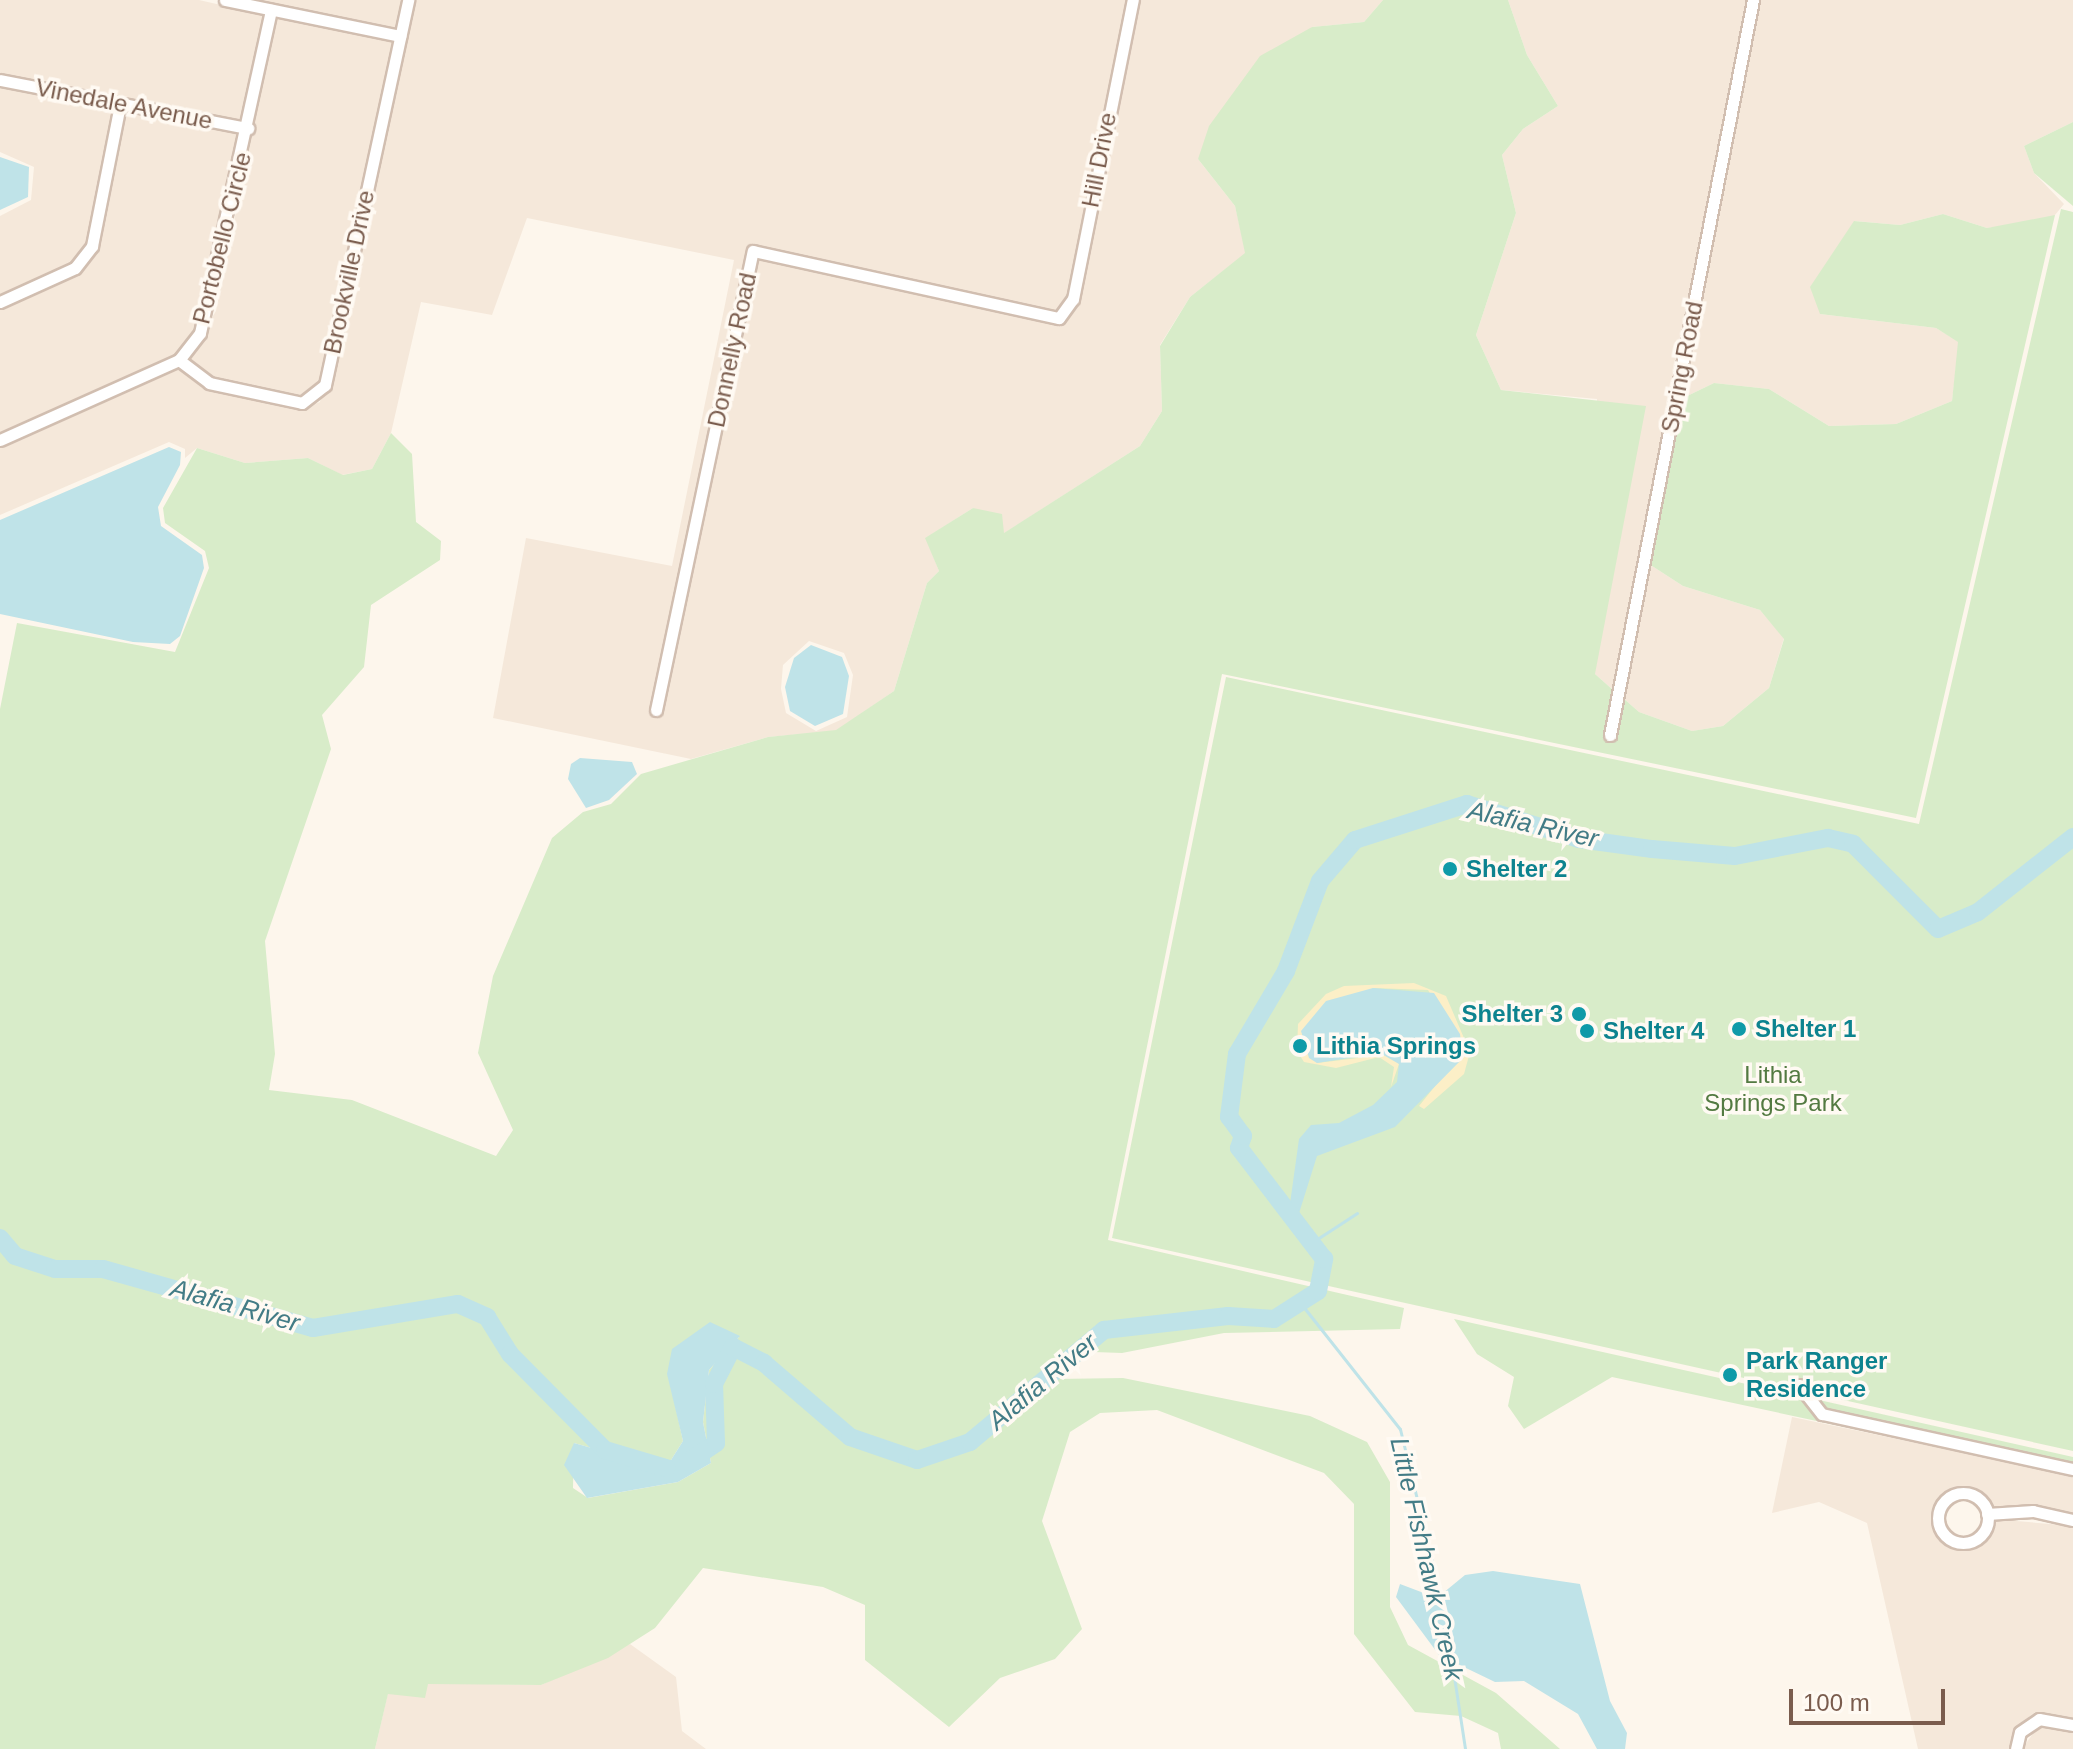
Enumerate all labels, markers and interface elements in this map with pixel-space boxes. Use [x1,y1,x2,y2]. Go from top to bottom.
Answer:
street label: Vinedale Avenue [33,73,215,135]
street label: Hill Drive [1076,110,1122,210]
street label: Portobello Circle [187,149,257,327]
street label: Brookville Drive [318,187,380,357]
street label: Donnelly Road [702,270,762,430]
street label: Spring Road [1655,299,1709,435]
water label: Alafia River [1465,795,1601,855]
place label: Shelter 2 [1466,855,1567,883]
marker: Shelter 2 [1441,860,1459,878]
place label: Shelter 3 [1462,1000,1563,1028]
marker: Shelter 3 [1570,1005,1588,1023]
place label: Shelter 1 [1755,1015,1856,1043]
place label: Shelter 4 [1603,1017,1704,1045]
marker: Shelter 1 [1730,1020,1748,1038]
marker: Shelter 4 [1578,1022,1596,1040]
place label: Lithia Springs [1316,1032,1476,1060]
marker: Lithia Springs [1291,1037,1309,1055]
park label: Lithia Springs Park [1704,1061,1842,1117]
water label: Alafia River [167,1273,303,1339]
water label: Alafia River [982,1327,1104,1437]
place label: Park Ranger Residence [1746,1347,1887,1403]
marker: Park Ranger Residence [1721,1366,1739,1384]
water label: Little Fishhawk Creek [1383,1434,1469,1684]
scale bar [1793,1673,1949,1723]
text: 100 m [1803,1689,1870,1716]

